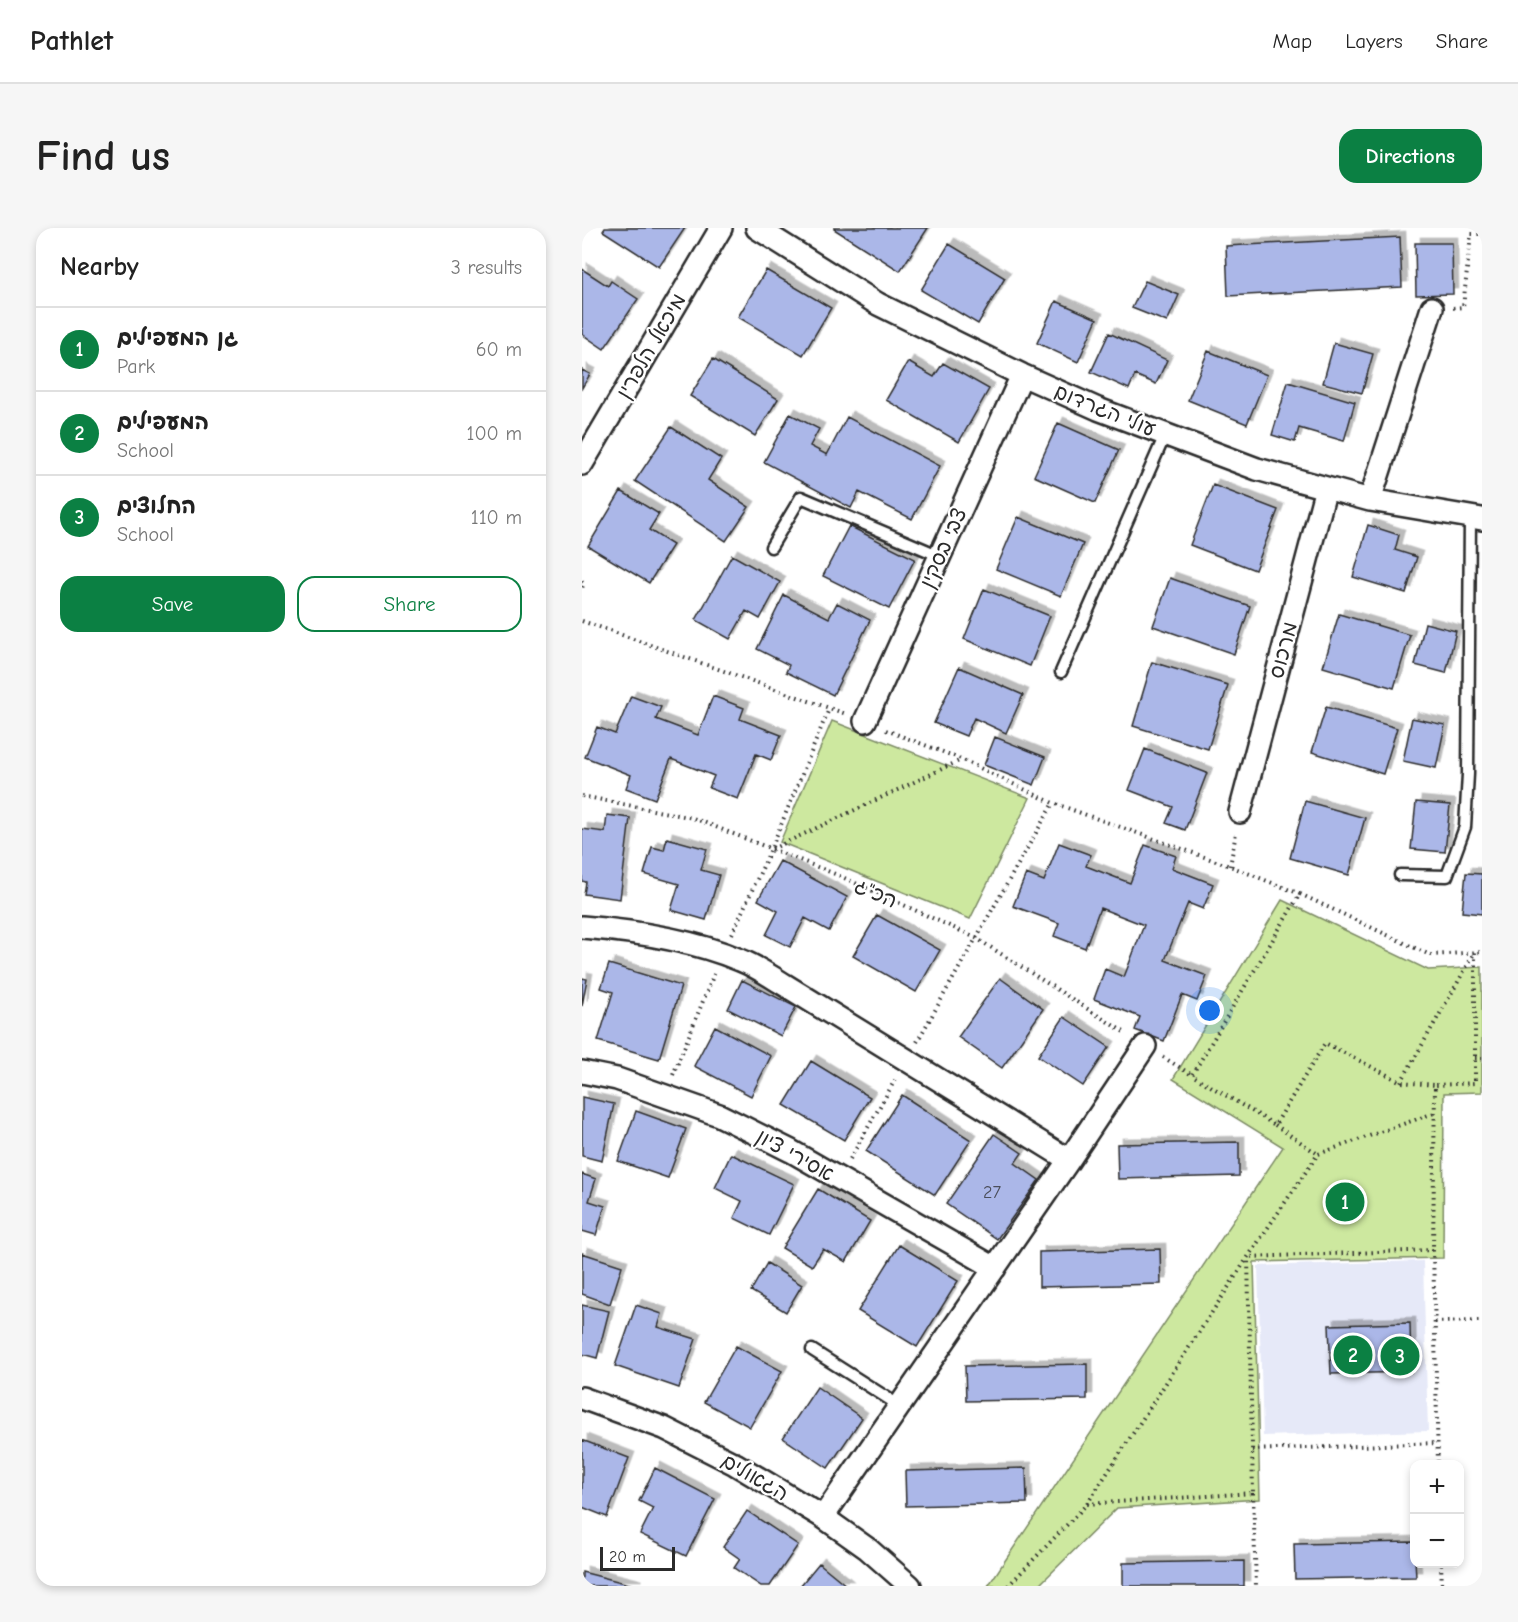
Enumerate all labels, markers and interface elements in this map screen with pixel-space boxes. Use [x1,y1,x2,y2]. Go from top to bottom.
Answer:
text: Pathlet [30,25,113,57]
text: Map [1273,29,1312,53]
text: Layers [1345,29,1403,53]
text: Share [1436,29,1488,53]
button: Directions [1339,129,1482,183]
text: Find us [36,132,170,181]
text: Nearby [60,252,139,282]
text: 3 results [451,256,522,279]
street label: מיכאל הלפרין [611,289,692,403]
text: גן המעפילים [117,325,238,351]
text: 1 [76,338,83,361]
text: 60 m [476,338,522,361]
text: Park [117,355,155,378]
street label: עולי הגרדום [1051,379,1159,441]
text: המעפילים [117,409,209,435]
text: 2 [75,422,84,445]
text: 100 m [467,422,522,445]
text: School [117,439,174,462]
text: החלוצים [117,493,196,519]
street label: צבי בסקין [915,504,972,592]
text: 3 [75,506,84,529]
text: 110 m [471,506,522,529]
text: School [117,523,174,546]
button: Save [60,576,285,632]
button: Share [297,576,522,632]
street label: מרכוס [1264,619,1302,681]
street label: הכ"ג [851,873,901,913]
your location [1195,996,1224,1025]
street label: אסירי ציון [751,1124,838,1187]
pin: 1 [1326,1180,1365,1224]
house number: 27 [983,1182,1001,1203]
pin: 2 [1334,1332,1372,1378]
pin: 3 [1380,1334,1420,1378]
street label: הגאולים [717,1448,793,1506]
map controls [1410,1460,1464,1568]
button: + [1410,1460,1464,1514]
button: − [1410,1514,1464,1568]
scale bar [600,1544,675,1572]
text: 20 m [609,1548,646,1566]

